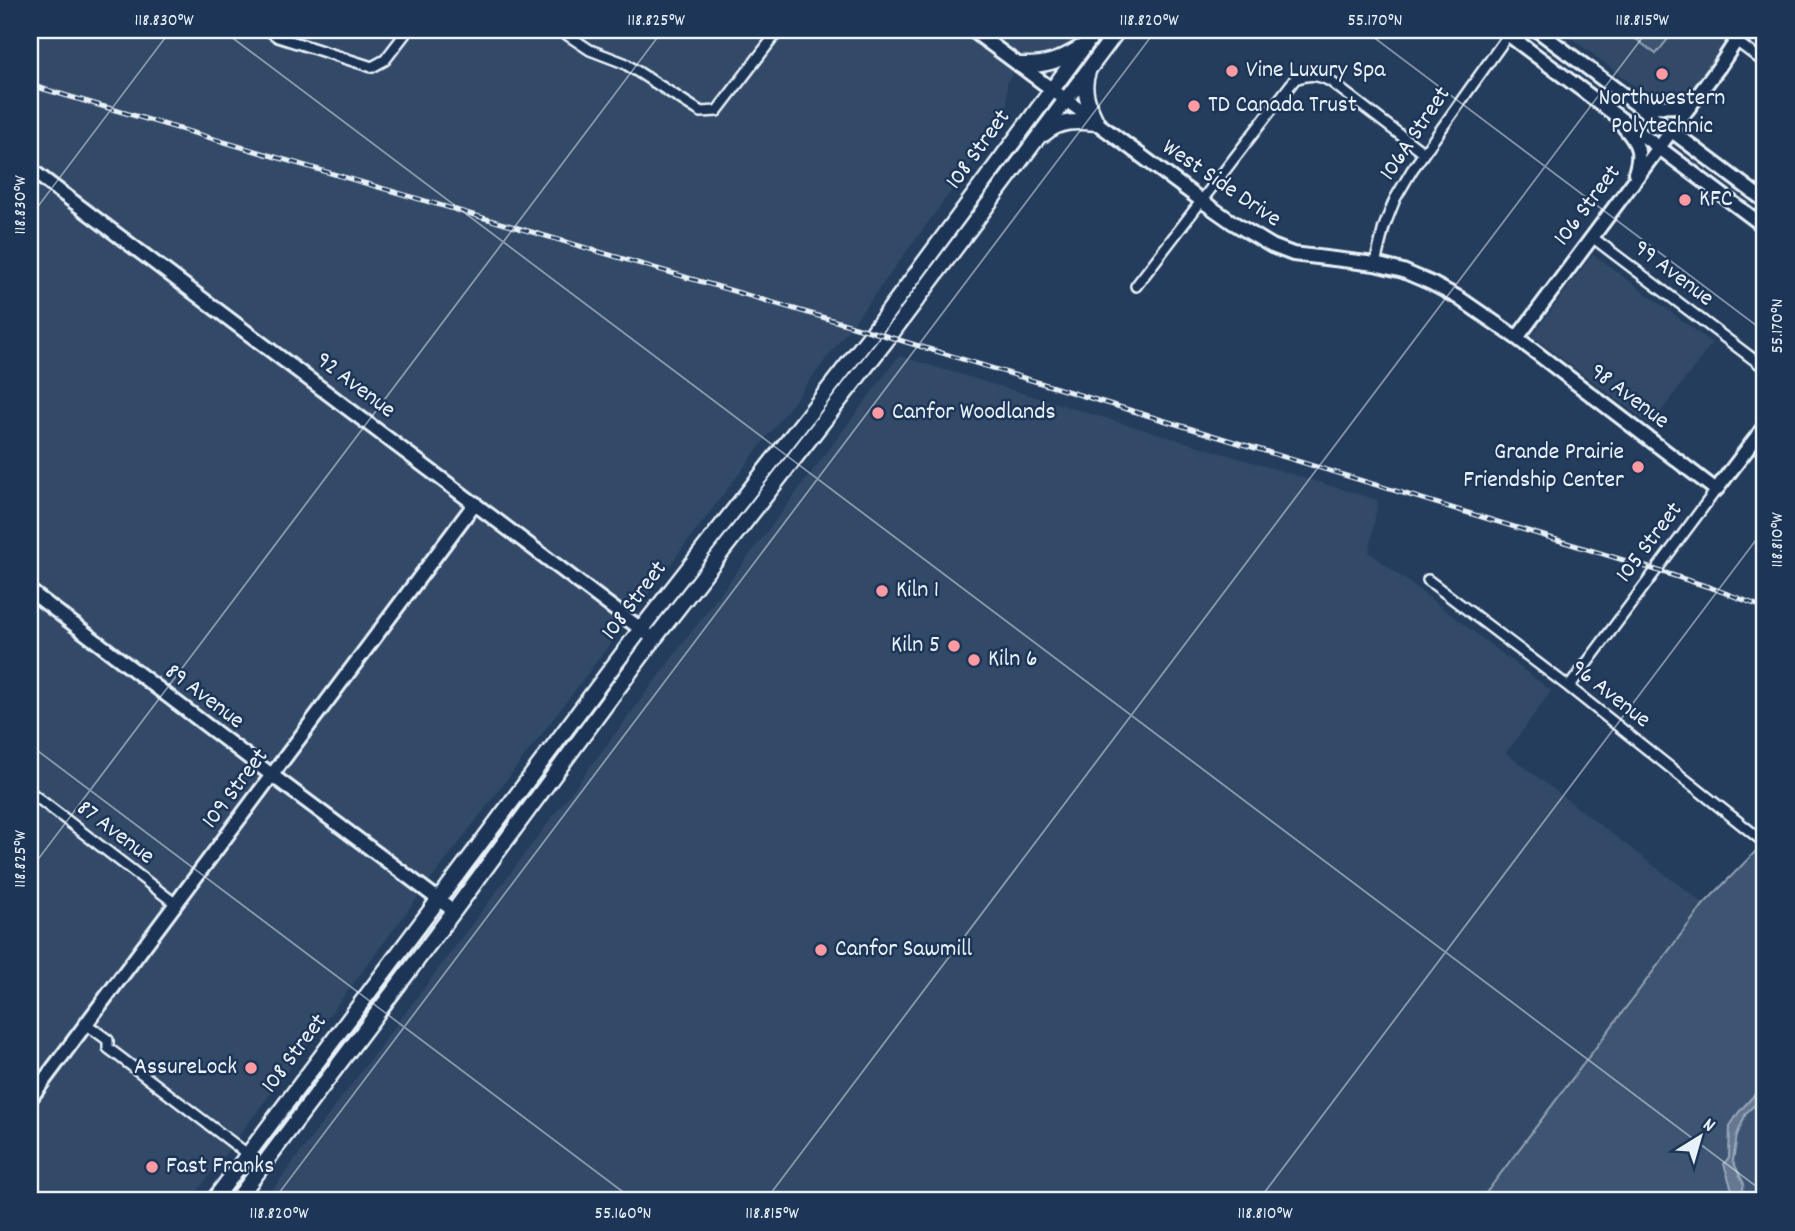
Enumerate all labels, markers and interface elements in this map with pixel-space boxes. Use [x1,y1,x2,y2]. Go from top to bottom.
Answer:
text: 118.830°W [134,9,194,34]
text: 118.825°W [627,9,685,34]
text: 118.820°W [1119,9,1179,34]
text: 55.170°N [1348,9,1402,34]
text: 118.815°W [1615,9,1670,34]
place label: Vine Luxury Spa [1246,54,1386,88]
marker: Vine Luxury Spa [1224,63,1240,79]
marker: Northwestern Polytechnic [1654,66,1670,82]
street label: 106A Street [1372,80,1460,188]
place label: Northwestern Polytechnic [1599,82,1725,144]
place label: TD Canada Trust [1208,89,1357,123]
marker: TD Canada Trust [1186,98,1202,114]
street label: 108 Street [938,103,1020,197]
street label: West Side Drive [1155,132,1287,236]
street label: 106 Street [1546,158,1630,254]
text: 118.830°W [9,175,34,235]
place label: KFC [1699,183,1733,217]
marker: KFC [1677,192,1693,208]
street label: 99 Avenue [1626,232,1720,316]
text: 55.170°N [1766,299,1791,353]
street label: 92 Avenue [308,345,402,427]
street label: 98 Avenue [1582,356,1676,438]
place label: Canfor Woodlands [892,396,1056,430]
marker: Canfor Woodlands [870,405,886,421]
place label: Grande Prairie Friendship Center [1463,436,1624,498]
marker: Grande Prairie Friendship Center [1630,459,1646,475]
street label: 105 Street [1608,495,1692,590]
text: 118.810°W [1766,512,1791,568]
street label: 108 Street [594,554,676,648]
place label: Kiln 1 [896,574,939,608]
marker: Kiln 1 [874,583,890,599]
place label: Kiln 5 [891,629,940,663]
marker: Kiln 5 [946,638,962,654]
place label: Kiln 6 [988,643,1038,677]
marker: Kiln 6 [966,652,982,668]
street label: 96 Avenue [1563,653,1657,737]
street label: 89 Avenue [157,656,251,738]
street label: 109 Street [194,741,278,836]
street label: 87 Avenue [69,792,161,874]
text: 118.825°W [9,830,34,888]
place label: Canfor Sawmill [835,933,973,967]
marker: Canfor Sawmill [813,942,829,958]
street label: 108 Street [254,1007,336,1101]
place label: AssureLock [134,1051,237,1085]
marker: AssureLock [243,1060,259,1076]
north arrow [1666,1102,1736,1172]
text: N [1696,1113,1720,1140]
place label: Fast Franks [166,1150,274,1184]
marker: Fast Franks [144,1159,160,1175]
text: 118.820°W [249,1202,309,1227]
text: 55.160°N [595,1202,651,1227]
text: 118.815°W [745,1202,800,1227]
text: 118.810°W [1237,1202,1293,1227]

